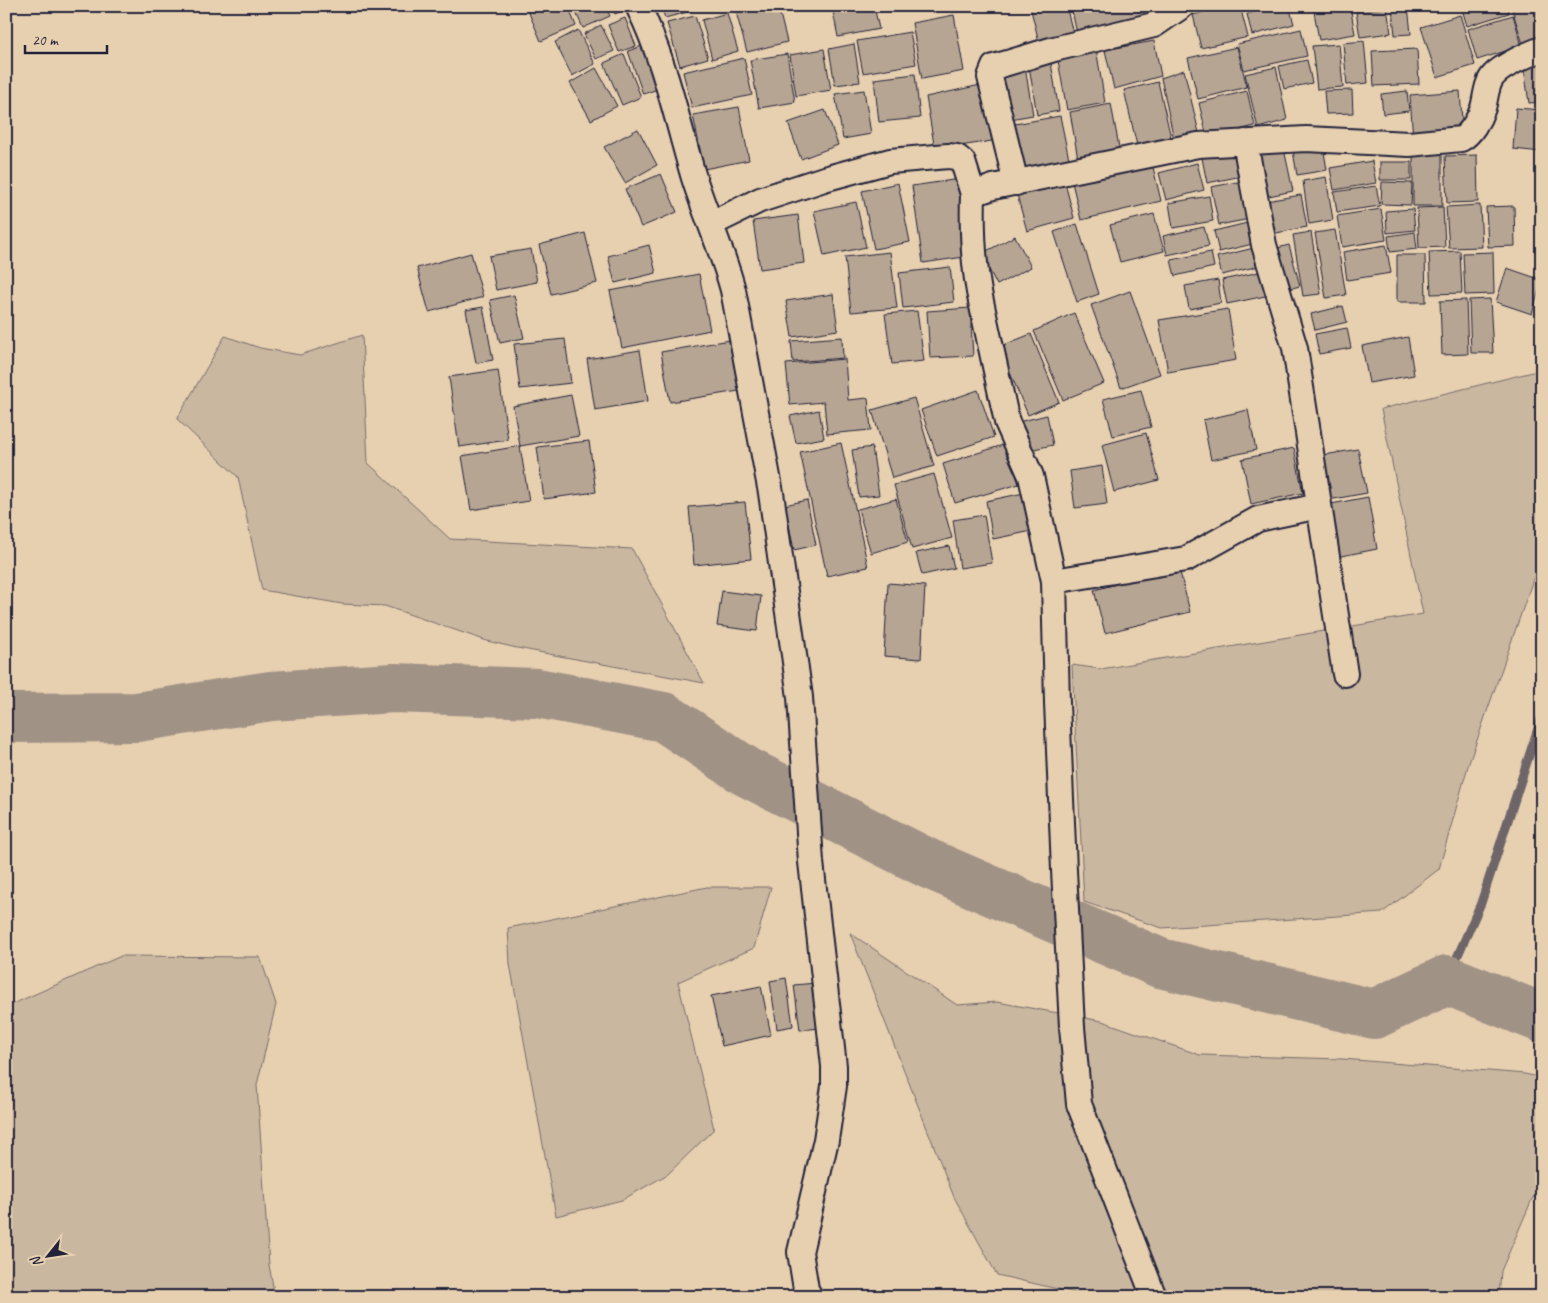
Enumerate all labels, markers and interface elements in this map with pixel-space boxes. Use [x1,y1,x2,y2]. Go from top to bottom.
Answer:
scale bar [25,22,108,54]
text: 20 m [32,31,59,50]
north arrow [22,1230,72,1280]
text: N [26,1252,47,1270]

